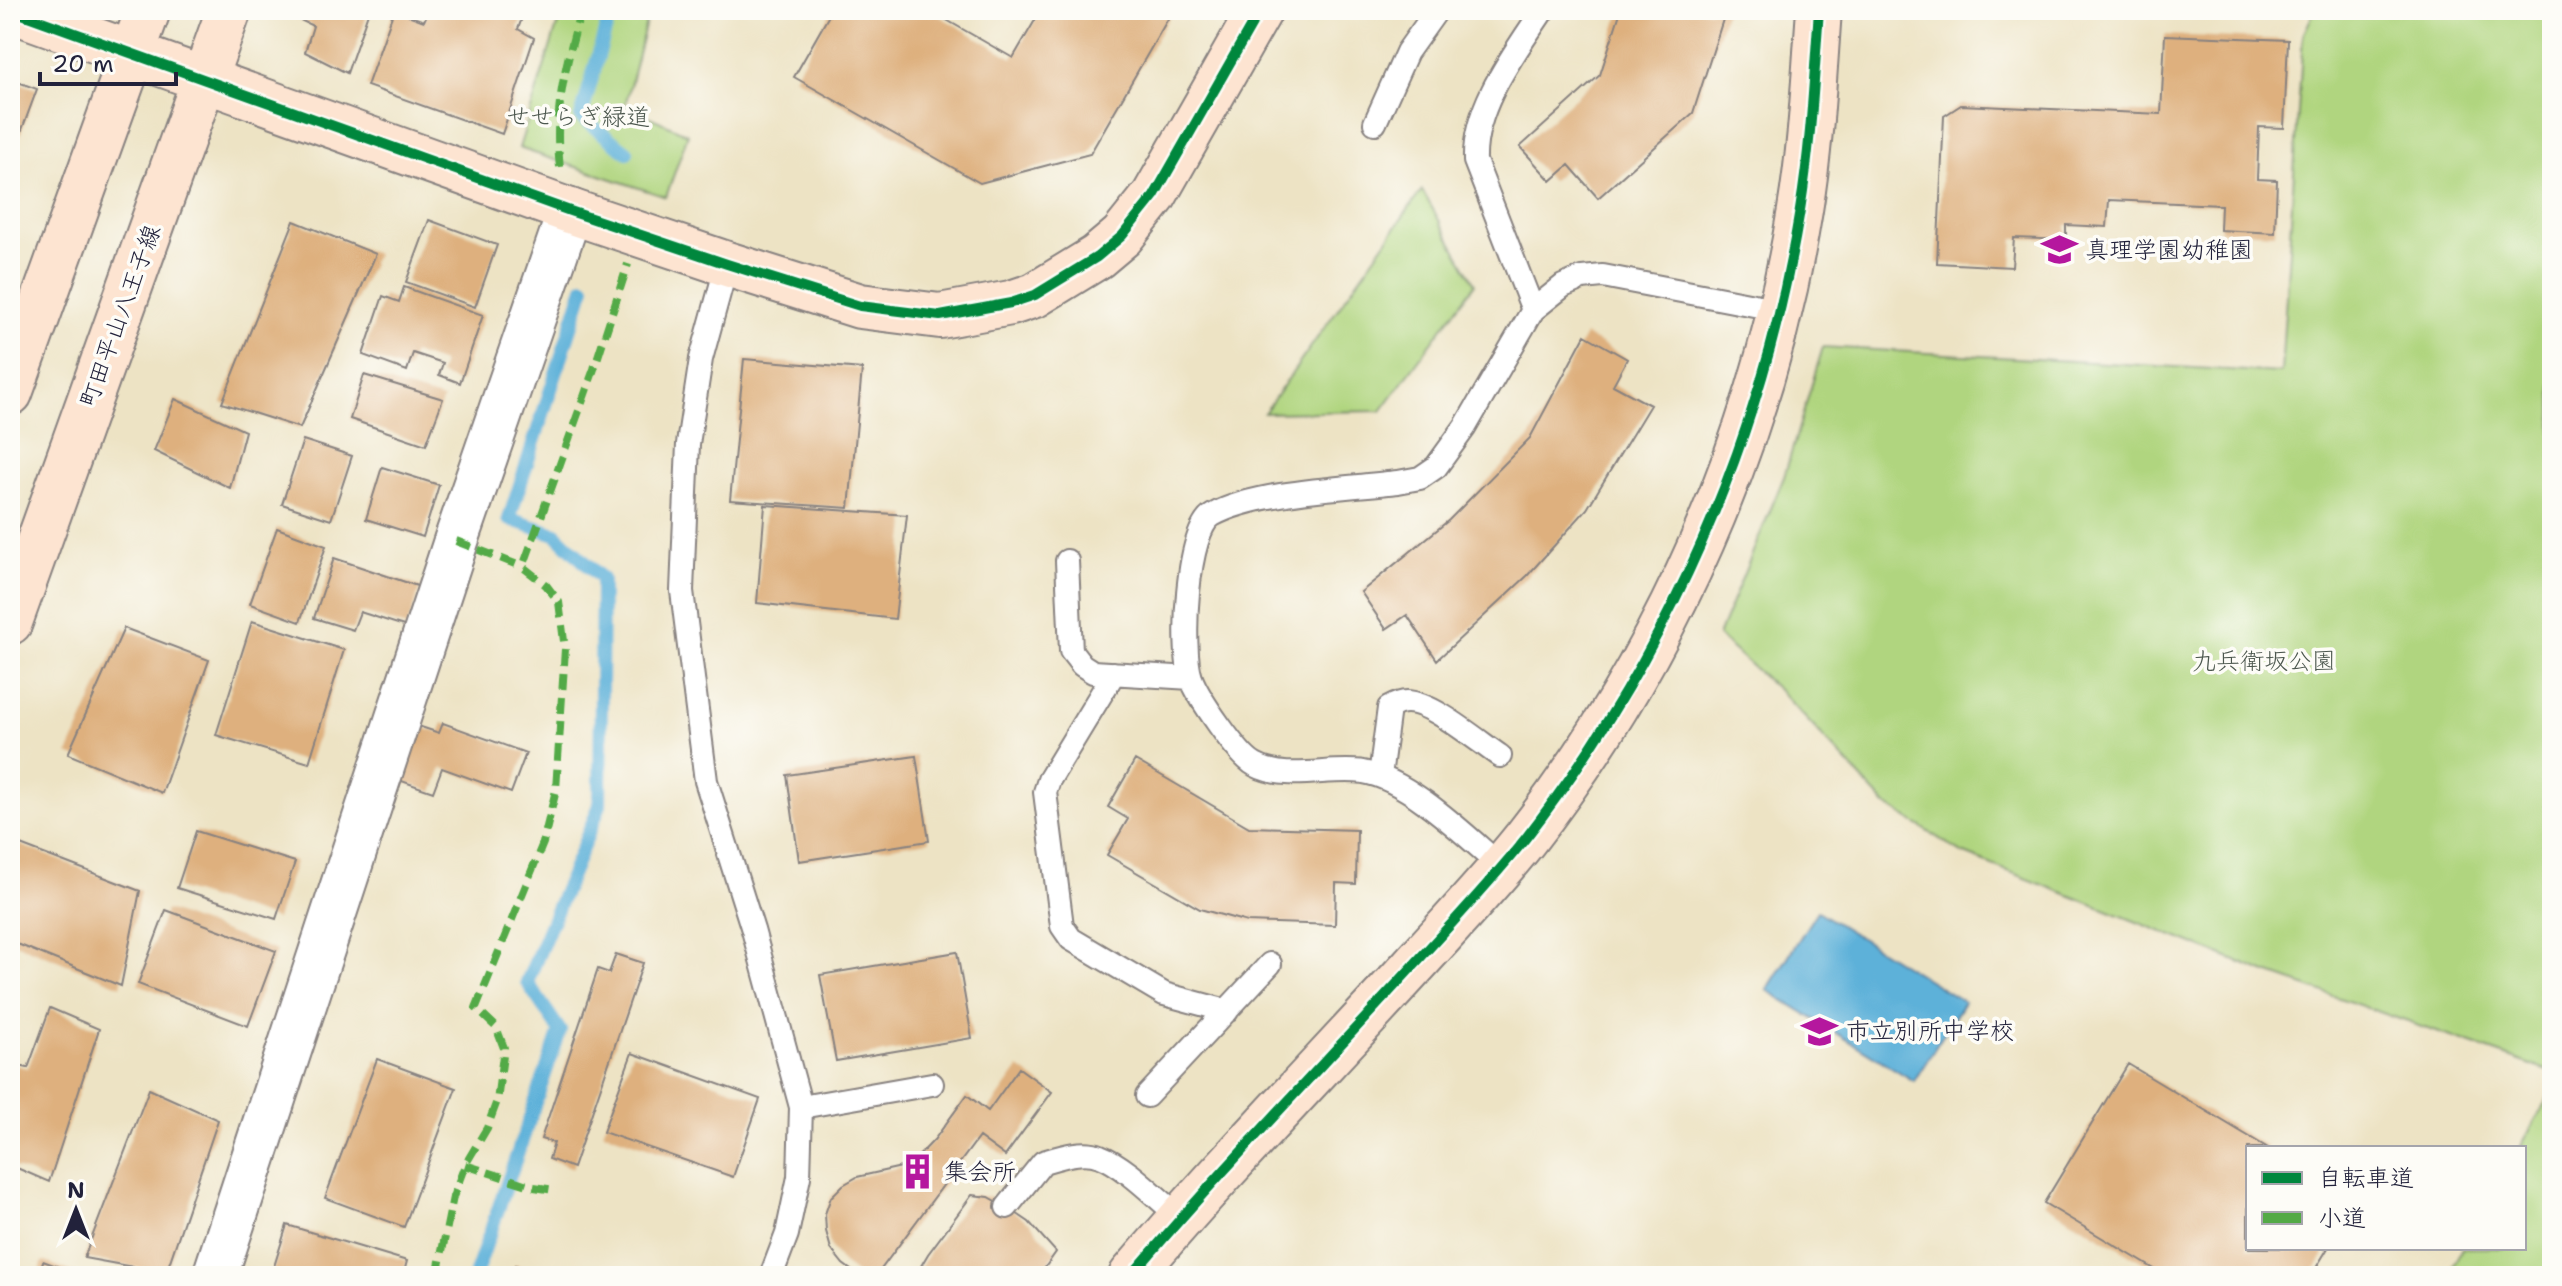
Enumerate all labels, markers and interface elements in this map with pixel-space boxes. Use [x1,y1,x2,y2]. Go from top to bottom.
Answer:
scale bar [40,36,176,86]
text: 20 m [52,48,114,80]
park label: せせらぎ緑道 [506,101,650,133]
street label: 町田平山八王子線 [72,220,168,412]
school or university icon: 真理学園幼稚園 [2040,231,2078,269]
place label: 真理学園幼稚園 [2085,234,2253,266]
park label: 九兵衛坂公園 [2192,645,2336,677]
school or university icon: 市立別所中学校 [1801,1012,1839,1050]
place label: 市立別所中学校 [1846,1015,2014,1047]
legend [2246,1146,2526,1250]
building icon: 集会所 [899,1153,937,1191]
place label: 集会所 [944,1156,1016,1188]
text: 自転車道 [2318,1162,2414,1194]
north arrow [36,1170,116,1250]
text: N [67,1176,85,1205]
text: 小道 [2318,1202,2366,1234]

